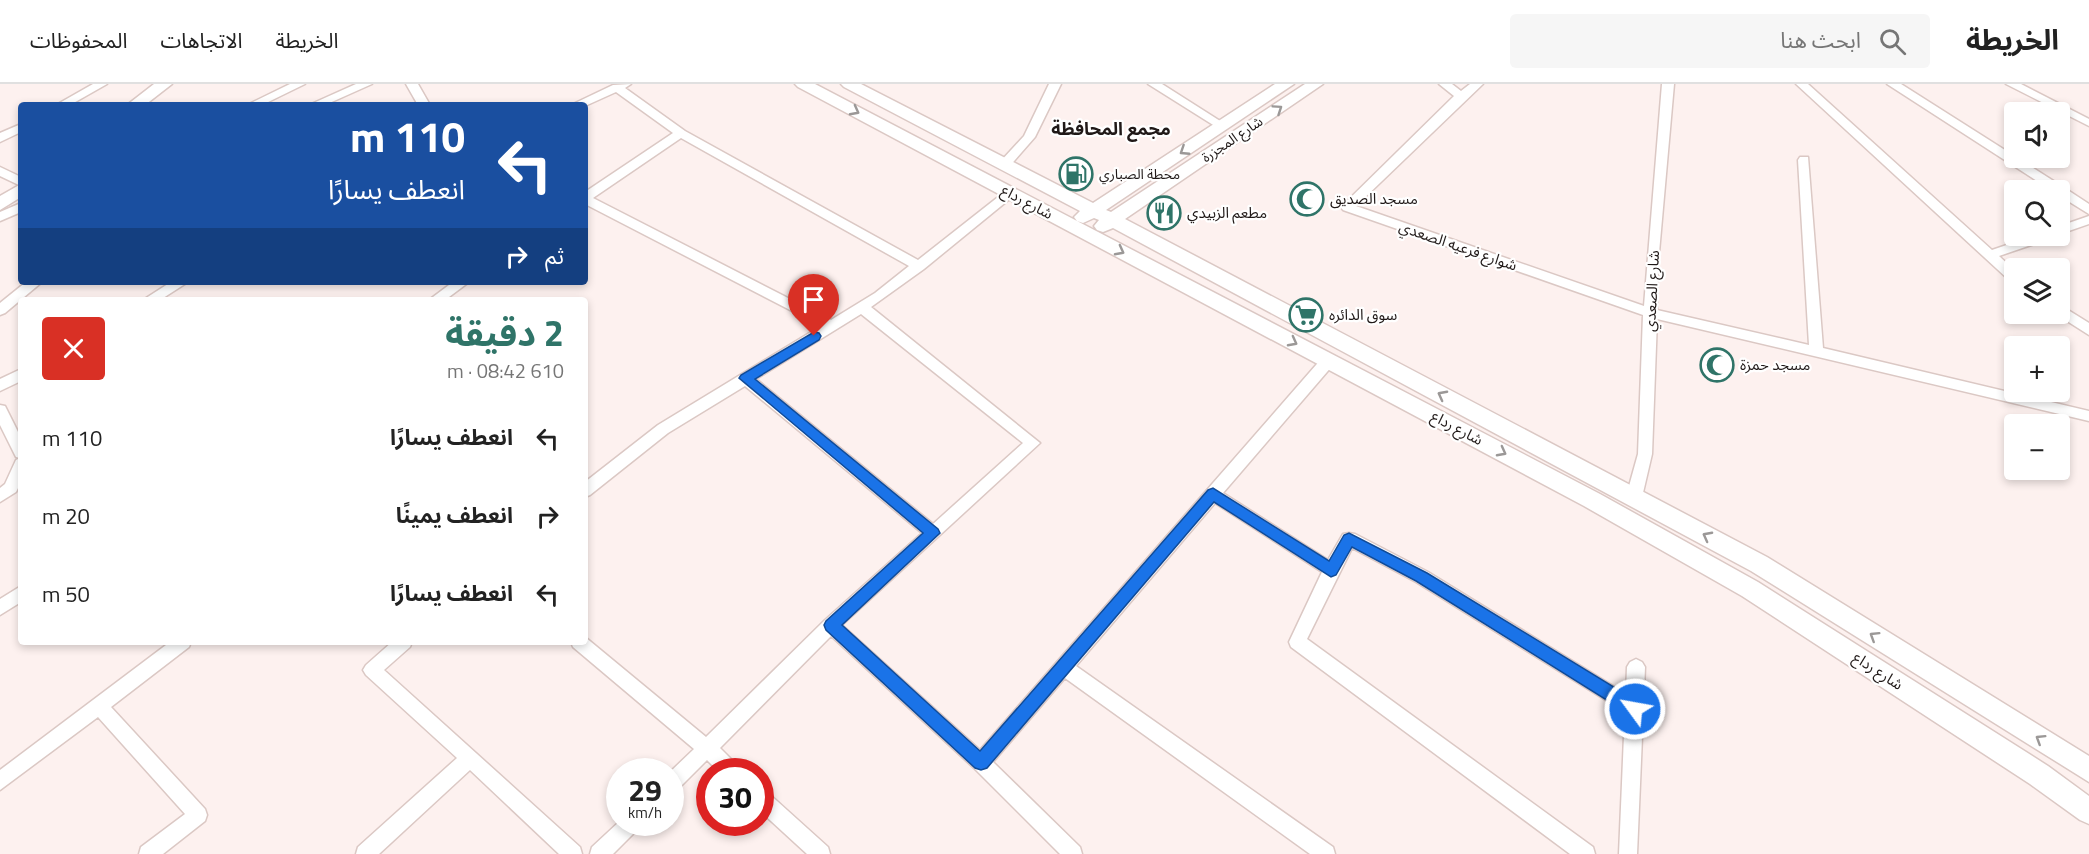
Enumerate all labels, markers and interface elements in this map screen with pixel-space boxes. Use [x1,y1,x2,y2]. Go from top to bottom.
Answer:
search box [1510,14,1930,68]
text: الخريطة [1966,18,2059,61]
text: ابحث هنا [1780,23,1861,57]
text: المحفوظات [30,24,127,56]
text: الاتجاهات [160,24,242,56]
text: الخريطة [275,24,338,56]
icon: search [1876,25,1909,58]
map controls [2004,102,2070,480]
button: sound [2004,102,2070,168]
text: 110 m [350,104,465,168]
one-way arrow [848,104,859,115]
one-way arrow [1271,105,1282,116]
street label: شارع المجزرة [1197,110,1267,168]
district label: مجمع المحافظة [1051,115,1171,142]
icon: left [486,126,564,204]
one-way arrow [1180,143,1190,155]
fuel station icon: محطة الصباري [1058,156,1094,192]
place label: محطة الصباري [1099,163,1180,185]
text: انعطف يسارًا [328,168,465,209]
street label: شارع رداع [997,178,1058,226]
button: search [2004,180,2070,246]
mosque icon: مسجد الصديق [1289,181,1325,217]
place label: مسجد الصديق [1330,187,1418,210]
restaurant icon: مطعم الزبيدي [1146,195,1182,231]
place label: مطعم الزبيدي [1187,201,1267,224]
street label: شوارع فرعيه الصعدي [1396,215,1521,278]
text: ثم [545,239,564,273]
icon: right [500,240,533,273]
one-way arrow [1114,244,1124,255]
street label: شارع الصعدي [1638,249,1666,332]
button: layers [2004,258,2070,324]
pin [788,274,839,336]
icon: arrive [797,283,830,316]
supermarket icon: سوق الدائره [1288,297,1324,333]
place label: سوق الدائره [1329,303,1397,326]
text: 2 دقيقة [445,305,564,360]
button: close [42,317,105,380]
one-way arrow [1286,335,1297,346]
button: + [2004,336,2070,402]
mosque icon: مسجد حمزة [1699,347,1735,383]
place label: مسجد حمزة [1740,353,1810,376]
text: 610 m · 08:42 [447,355,564,386]
one-way arrow [1438,391,1448,402]
street label: شارع رداع [1427,404,1488,452]
button: − [2004,414,2070,480]
text: انعطف يسارًا [390,420,513,454]
text: 110 m [42,421,102,455]
icon: left [531,422,564,455]
one-way arrow [1496,445,1507,456]
text: انعطف يمينًا [396,498,513,532]
text: 20 m [42,499,90,533]
icon: right [531,500,564,533]
one-way arrow [1703,532,1713,543]
text: انعطف يسارًا [390,576,513,610]
text: 50 m [42,577,90,611]
icon: left [531,578,564,611]
one-way arrow [1870,631,1880,643]
street label: شارع رداع [1848,646,1908,696]
position arrow [1603,677,1667,741]
one-way arrow [2036,734,2046,746]
speed limit sign: 30 [696,758,774,836]
text: 29 [628,767,662,813]
text: km/h [628,801,662,824]

